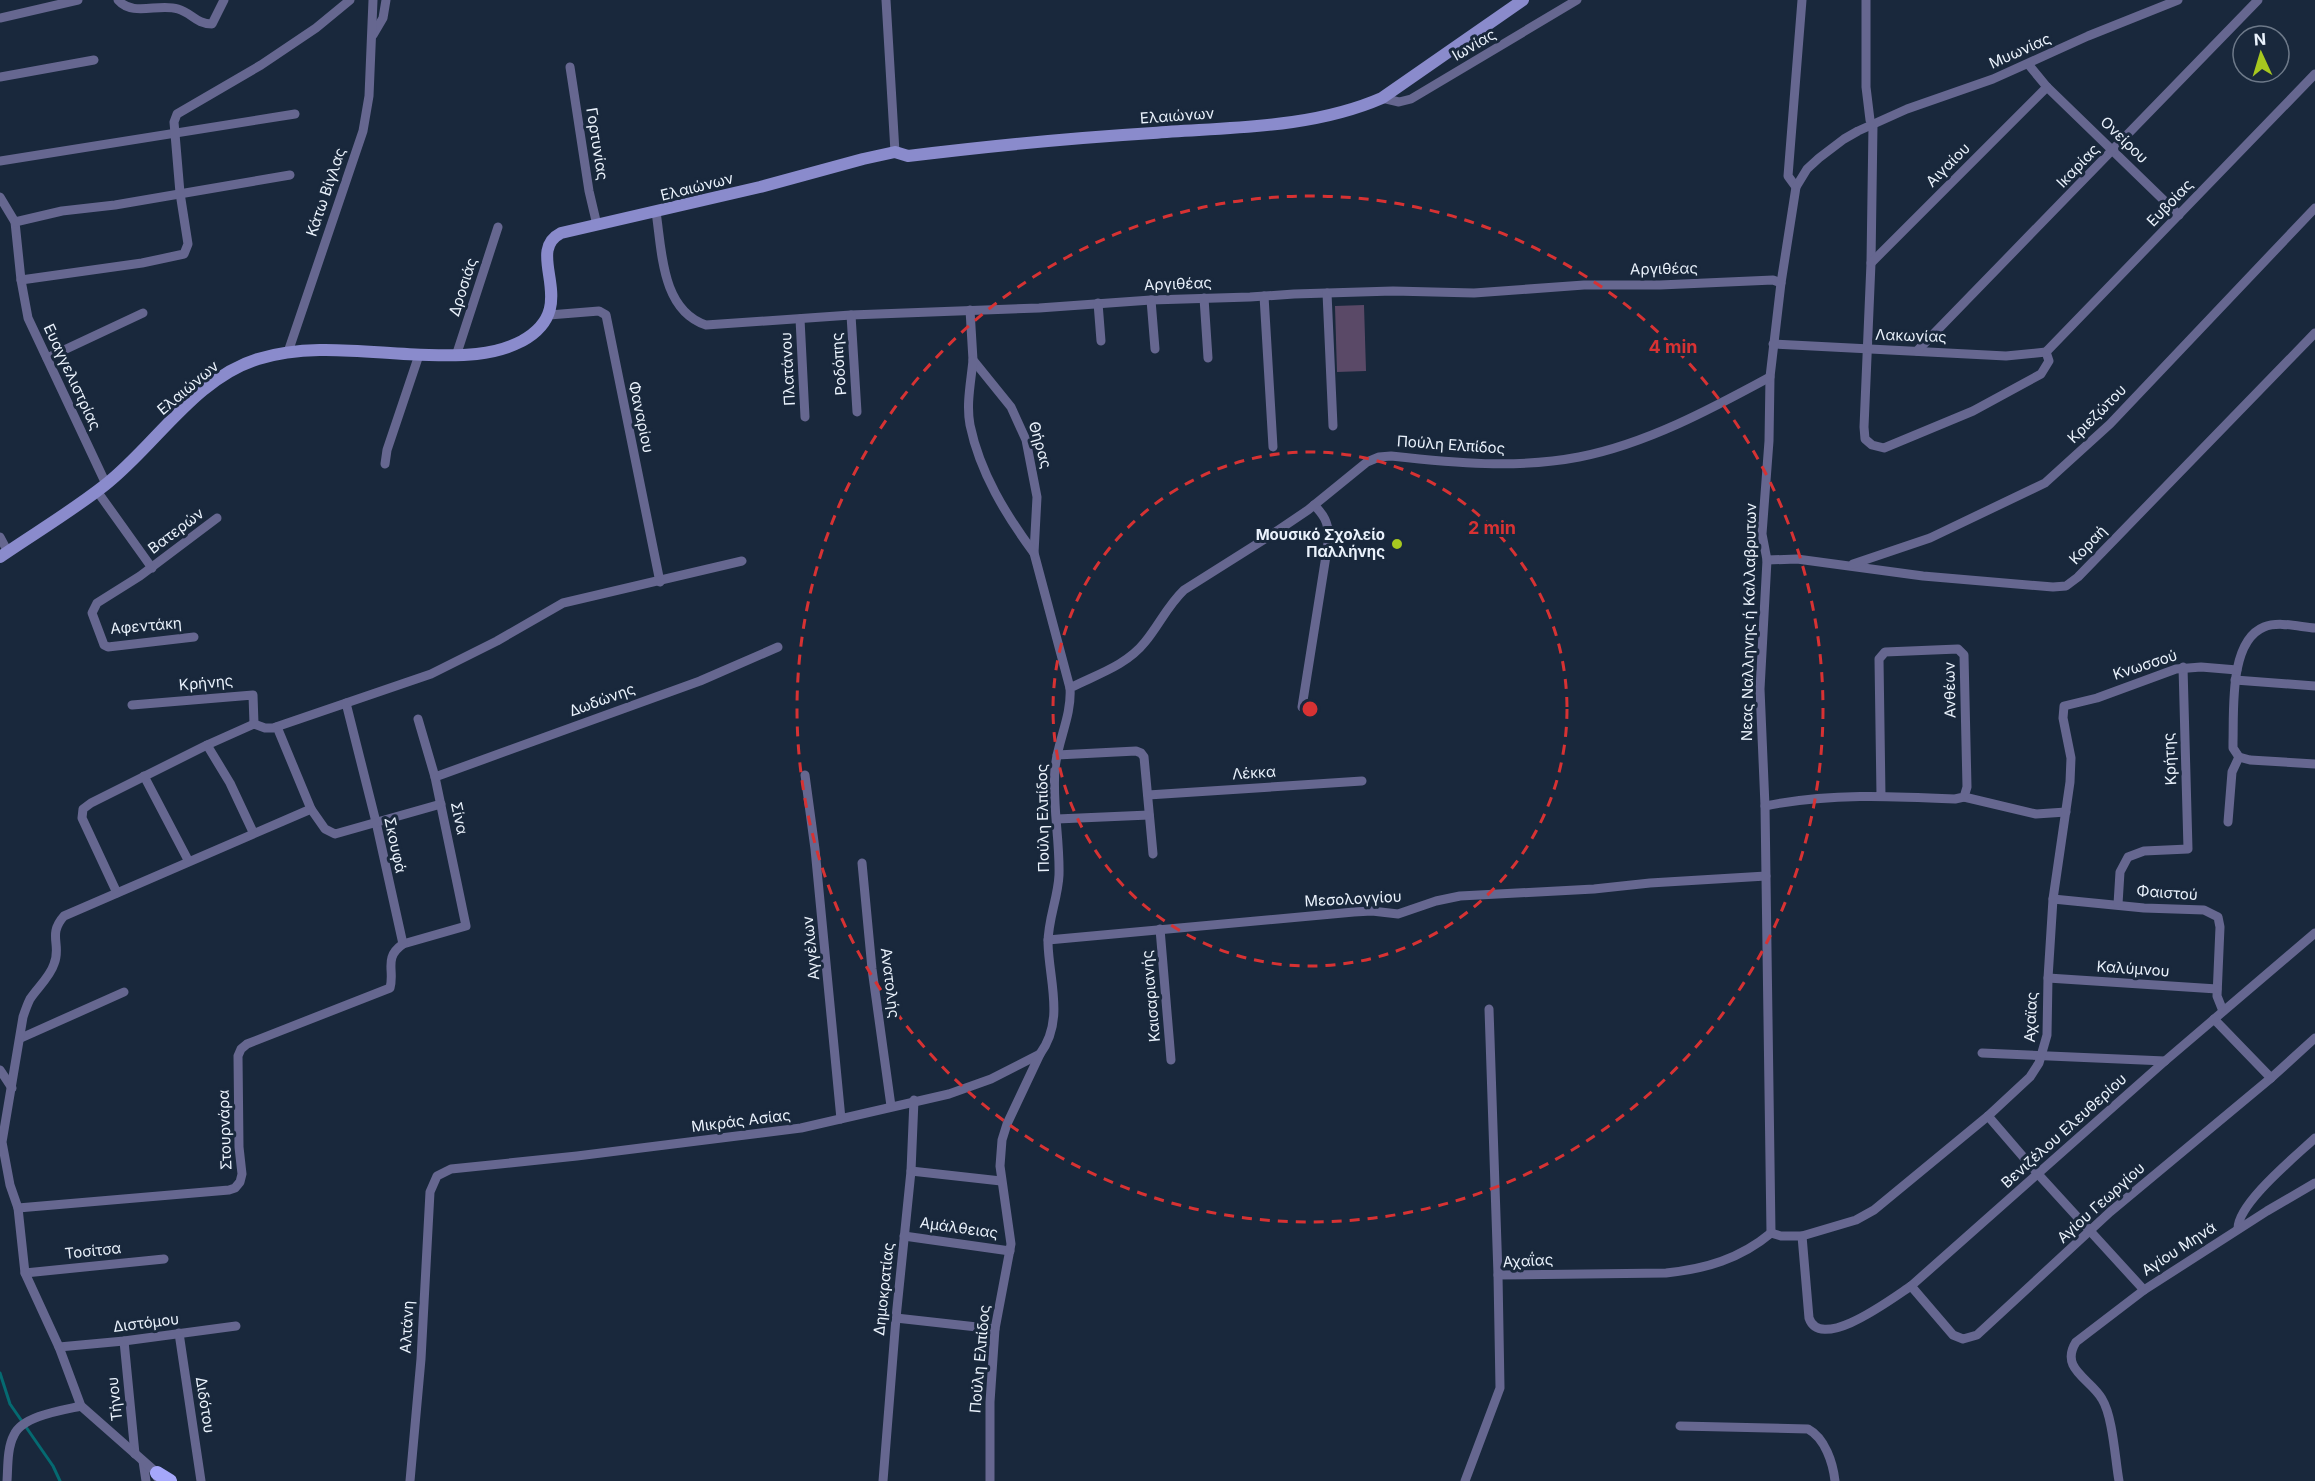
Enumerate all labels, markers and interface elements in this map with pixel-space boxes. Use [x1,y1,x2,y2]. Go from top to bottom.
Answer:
street label: Ιωνίας [1448,24,1499,65]
north arrow [2231,24,2291,84]
street label: Μυωνίας [1986,28,2054,73]
text: N [2253,29,2267,49]
street label: Ελαιώνων [1139,103,1215,128]
street label: Γορτυνίας [582,106,613,182]
street label: Ονείρου [2096,112,2152,167]
street label: Αιγαίου [1922,139,1974,191]
street label: Ικαρίας [2052,140,2103,192]
street label: Κάτω Βίγλας [301,145,350,239]
street label: Ελαιώνων [658,168,735,205]
street label: Ευβοίας [2143,175,2197,230]
street label: Δροσιάς [444,255,481,318]
street label: Αργιθέας [1630,258,1698,279]
street label: Αργιθέας [1144,273,1212,294]
street label: Ευαγγελιστρίας [40,321,105,433]
street label: Λακωνίας [1875,325,1947,346]
street label: Πλατάνου [776,332,799,406]
street label: Ροδόπης [827,332,850,396]
text: 4 min [1649,336,1697,357]
street label: Ελαιώνων [153,356,222,419]
street label: Φαναρίου [625,379,658,454]
street label: Κριεζώτου [2063,380,2130,447]
street label: Θήρας [1025,419,1056,471]
street label: Πούλη Ελπίδος [1396,431,1506,458]
street label: Νεας Nαλληνης ή Καλλαβρυτων [1737,502,1760,741]
street label: Βατερών [144,503,207,558]
text: 2 min [1468,517,1516,538]
street label: Κοραή [2065,521,2110,568]
place label: Μουσικό Σχολείο Παλλήνης [1256,525,1385,561]
marker: Μουσικό Σχολείο Παλλήνης [1390,537,1404,551]
street label: Αφεντάκη [109,613,182,638]
street label: Κνωσσού [2110,645,2179,684]
street label: Ανθέων [1940,661,1959,718]
street label: Κρήνης [178,671,234,694]
street label: Δωδώνης [566,679,637,720]
centre of rings [1300,699,1320,719]
street label: Κρήτης [2159,732,2180,786]
street label: Λέκκα [1232,762,1276,783]
street label: Πούλη Ελπίδος [1032,764,1053,872]
street label: Σίνα [447,800,472,836]
street label: Σκουφά [380,815,411,875]
street label: Φαιστού [2136,881,2198,904]
street label: Μεσολογγίου [1304,886,1402,911]
street label: Αγγέλων [798,915,823,981]
street label: Ανατολής [877,947,904,1019]
street label: Καισαριανής [1137,949,1164,1043]
street label: Καλύμνου [2096,956,2170,981]
street label: Αχαϊας [2020,991,2041,1043]
street label: Βενιζέλου Ελευθερίου [1997,1069,2130,1192]
street label: Στουρνάρα [214,1089,235,1171]
street label: Μικράς Ασίας [690,1105,792,1136]
street label: Αγίου Γεωργίου [2053,1158,2148,1247]
street label: Αμάλθειας [919,1213,999,1242]
street label: Αγίου Μηνά [2138,1217,2220,1280]
street label: Τοσίτσα [64,1238,122,1263]
street label: Δημοκρατίας [869,1241,898,1336]
street label: Αχαΐας [1502,1250,1554,1271]
street label: Αλτάνη [396,1300,417,1354]
street label: Πούλη Ελπίδος [965,1304,994,1414]
street label: Διστόμου [112,1309,180,1336]
street label: Διδότου [192,1375,219,1434]
street label: Τήνου [103,1376,126,1422]

